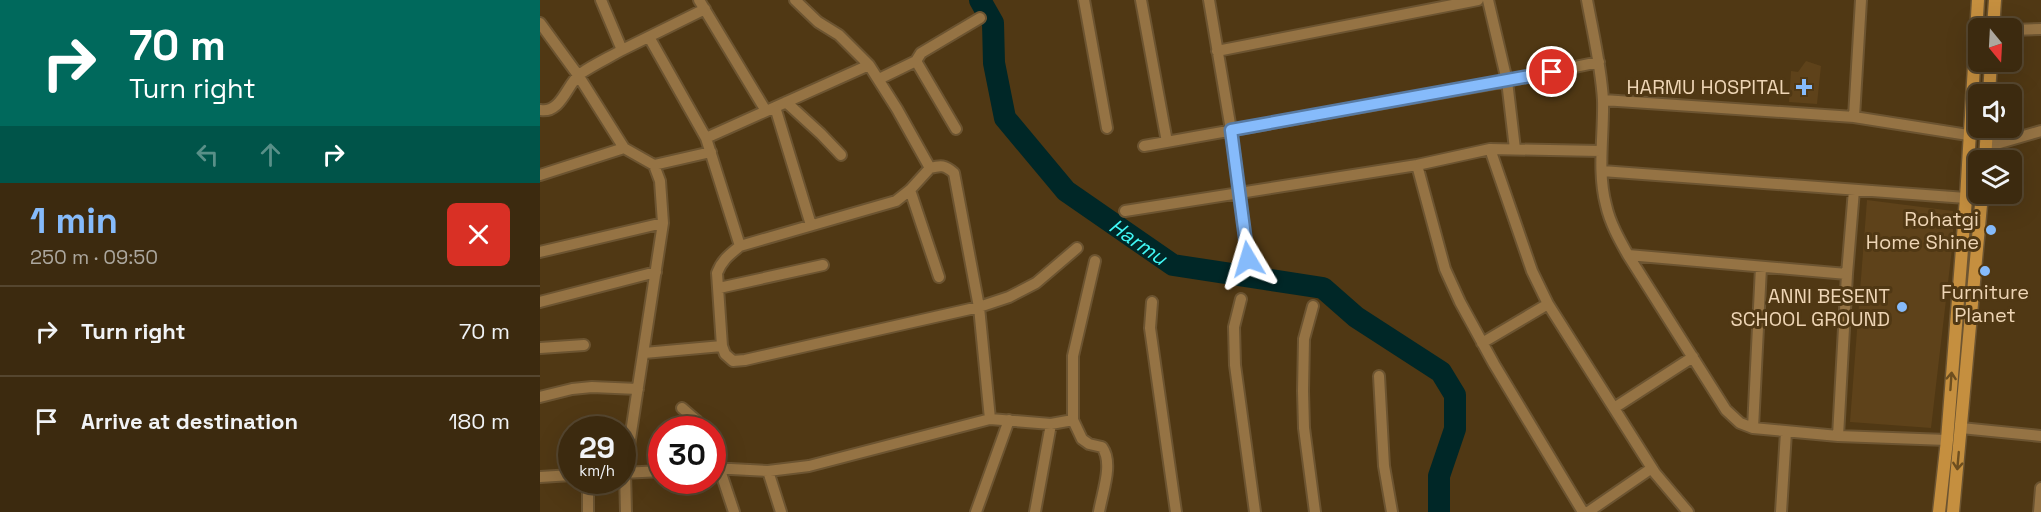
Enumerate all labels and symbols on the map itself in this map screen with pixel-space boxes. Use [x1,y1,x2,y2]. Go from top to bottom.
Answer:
north arrow [1968,18,2022,72]
pin [1526,46,1577,97]
place label: HARMU HOSPITAL [1626,74,1790,100]
marker: HARMU HOSPITAL [1795,78,1813,96]
place label: Rohatgi Home Shine [1866,206,1979,255]
water label: Harmu [1104,212,1174,271]
marker: Rohatgi Home Shine [1984,223,1998,237]
position arrow [1216,227,1280,291]
marker: Furniture Planet [1978,264,1992,278]
place label: Furniture Planet [1941,279,2029,328]
place label: ANNI BESENT SCHOOL GROUND [1730,283,1890,332]
marker: ANNI BESENT SCHOOL GROUND [1895,300,1909,314]
one-way arrow [1946,372,1957,392]
speed limit sign: 30 [648,416,726,494]
one-way arrow [1952,450,1963,470]

